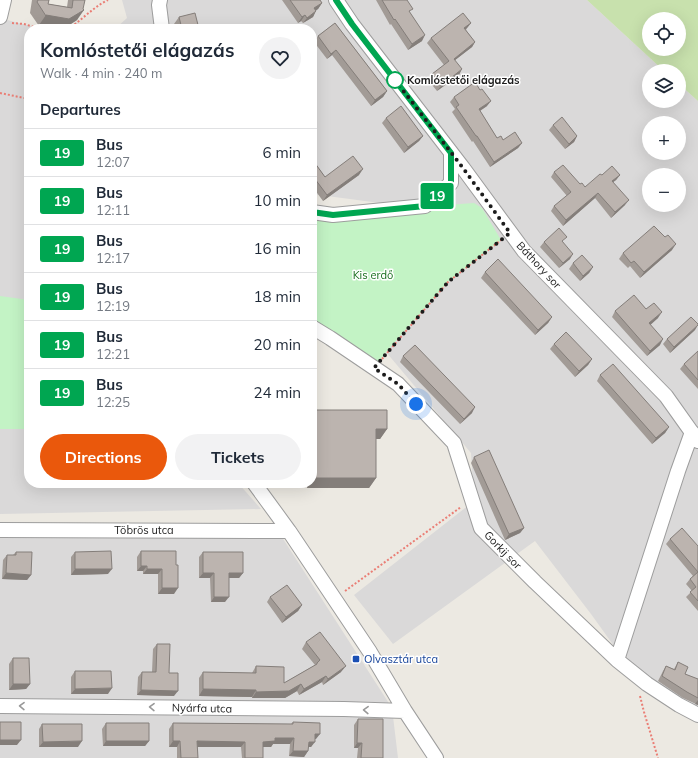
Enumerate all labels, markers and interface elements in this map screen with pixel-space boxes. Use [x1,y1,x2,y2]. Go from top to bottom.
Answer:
map controls [642,12,686,212]
button: locate [642,12,686,56]
button: heart [259,37,301,79]
text: Komlóstetői elágazás [40,38,234,62]
button: layers [642,64,686,108]
text: Walk · 4 min · 240 m [40,65,162,81]
marker: Komlóstetői elágazás [386,71,404,89]
place label: Komlóstetői elágazás [407,73,520,87]
text: Departures [40,100,121,119]
button: + [642,116,686,160]
text: Bus [96,135,123,154]
text: 6 min [263,143,301,162]
text: 19 [54,144,70,162]
text: 12:07 [96,154,130,170]
button: − [642,168,686,212]
text: Bus [96,183,123,202]
line badge: 19 [419,183,455,209]
text: 19 [429,187,445,205]
text: 10 min [254,191,301,210]
text: 19 [54,192,70,210]
text: 12:11 [96,202,130,218]
text: Bus [96,231,123,250]
street label: Báthory sor [514,238,564,292]
text: 16 min [254,239,301,258]
text: 19 [54,240,70,258]
text: 12:17 [96,250,130,266]
park label: Kis erdő [353,268,393,282]
text: Bus [96,279,123,298]
text: 18 min [254,287,301,306]
text: 19 [54,288,70,306]
text: 12:19 [96,298,130,314]
text: Bus [96,327,123,346]
text: 20 min [254,335,301,354]
text: 19 [54,336,70,354]
text: 12:21 [96,346,130,362]
text: Bus [96,375,123,394]
text: 24 min [254,383,301,402]
text: 19 [54,384,70,402]
text: 12:25 [96,394,130,410]
your location [406,394,426,414]
button: Directions [40,434,167,480]
button: Tickets [175,434,301,480]
street label: Töbrös utca [114,523,174,537]
street label: Gorkij sor [481,528,525,572]
place label: Olvasztár utca [364,652,438,666]
marker: Olvasztár utca [351,654,361,664]
street label: Nyárfa utca [172,700,232,716]
one-way arrow [19,702,25,710]
one-way arrow [149,703,155,711]
one-way arrow [363,706,369,714]

